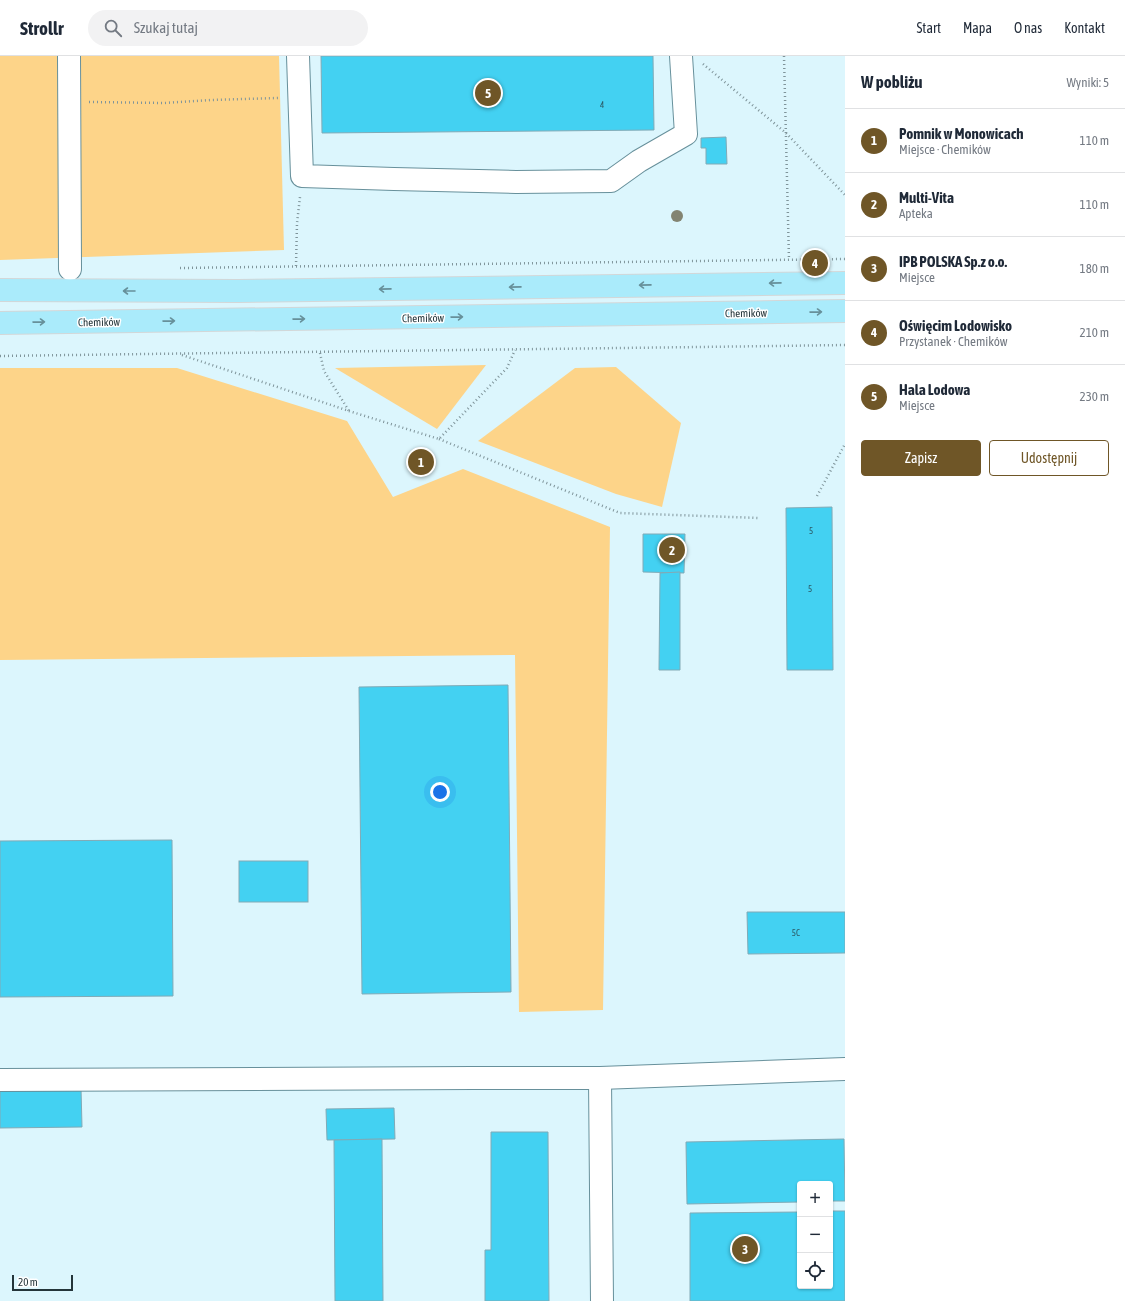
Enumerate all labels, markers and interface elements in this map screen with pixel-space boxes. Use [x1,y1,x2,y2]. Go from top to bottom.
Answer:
search box [88,10,368,46]
text: Strollr [20,17,64,39]
icon: search [102,17,124,39]
text: Szukaj tutaj [134,19,198,36]
text: Start [916,20,941,36]
text: Mapa [963,20,992,36]
text: O nas [1014,20,1042,36]
text: Kontakt [1064,20,1105,36]
text: W pobliżu [861,72,923,92]
text: Wyniki: 5 [1066,75,1109,90]
pin: 5 [475,78,501,108]
house number: 4 [600,100,604,110]
text: Pomnik w Monowicach [899,125,1023,142]
text: 1 [871,133,877,148]
text: 110 m [1080,133,1109,148]
text: Miejsce · Chemików [899,142,991,157]
text: Multi-Vita [899,189,954,206]
text: 2 [871,197,877,212]
text: 110 m [1080,197,1109,212]
text: Apteka [899,206,933,221]
pin: 4 [802,248,828,278]
text: IPB POLSKA Sp.z o.o. [899,253,1007,270]
text: 3 [871,261,877,276]
text: 180 m [1080,261,1109,276]
text: Miejsce [899,270,935,285]
one-way arrow [769,279,782,287]
one-way arrow [639,281,652,289]
one-way arrow [509,283,522,291]
one-way arrow [379,285,392,292]
one-way arrow [123,287,136,294]
street label: Chemików [725,307,768,319]
one-way arrow [809,308,822,316]
street label: Chemików [402,312,445,324]
one-way arrow [450,313,463,321]
one-way arrow [292,315,305,323]
street label: Chemików [78,316,121,328]
one-way arrow [162,317,175,325]
text: Oświęcim Lodowisko [899,317,1012,334]
one-way arrow [32,318,45,326]
text: 4 [871,325,877,340]
text: 210 m [1080,325,1109,340]
text: Przystanek · Chemików [899,334,1008,349]
text: Hala Lodowa [899,381,970,398]
text: 5 [871,389,877,404]
text: 230 m [1080,389,1109,404]
text: Miejsce [899,398,935,413]
button: Zapisz [861,440,981,476]
button: Udostępnij [989,440,1109,476]
pin: 1 [408,447,434,477]
house number: 5 [809,526,813,536]
pin: 2 [659,535,685,565]
house number: 5 [808,584,812,594]
your location [430,782,450,802]
house number: 5C [792,928,800,938]
map controls [797,1181,833,1289]
button: + [797,1181,833,1217]
button: − [797,1217,833,1253]
pin: 3 [732,1234,758,1264]
button: locate [797,1253,833,1289]
scale bar [12,1273,73,1292]
text: 20 m [18,1276,38,1288]

